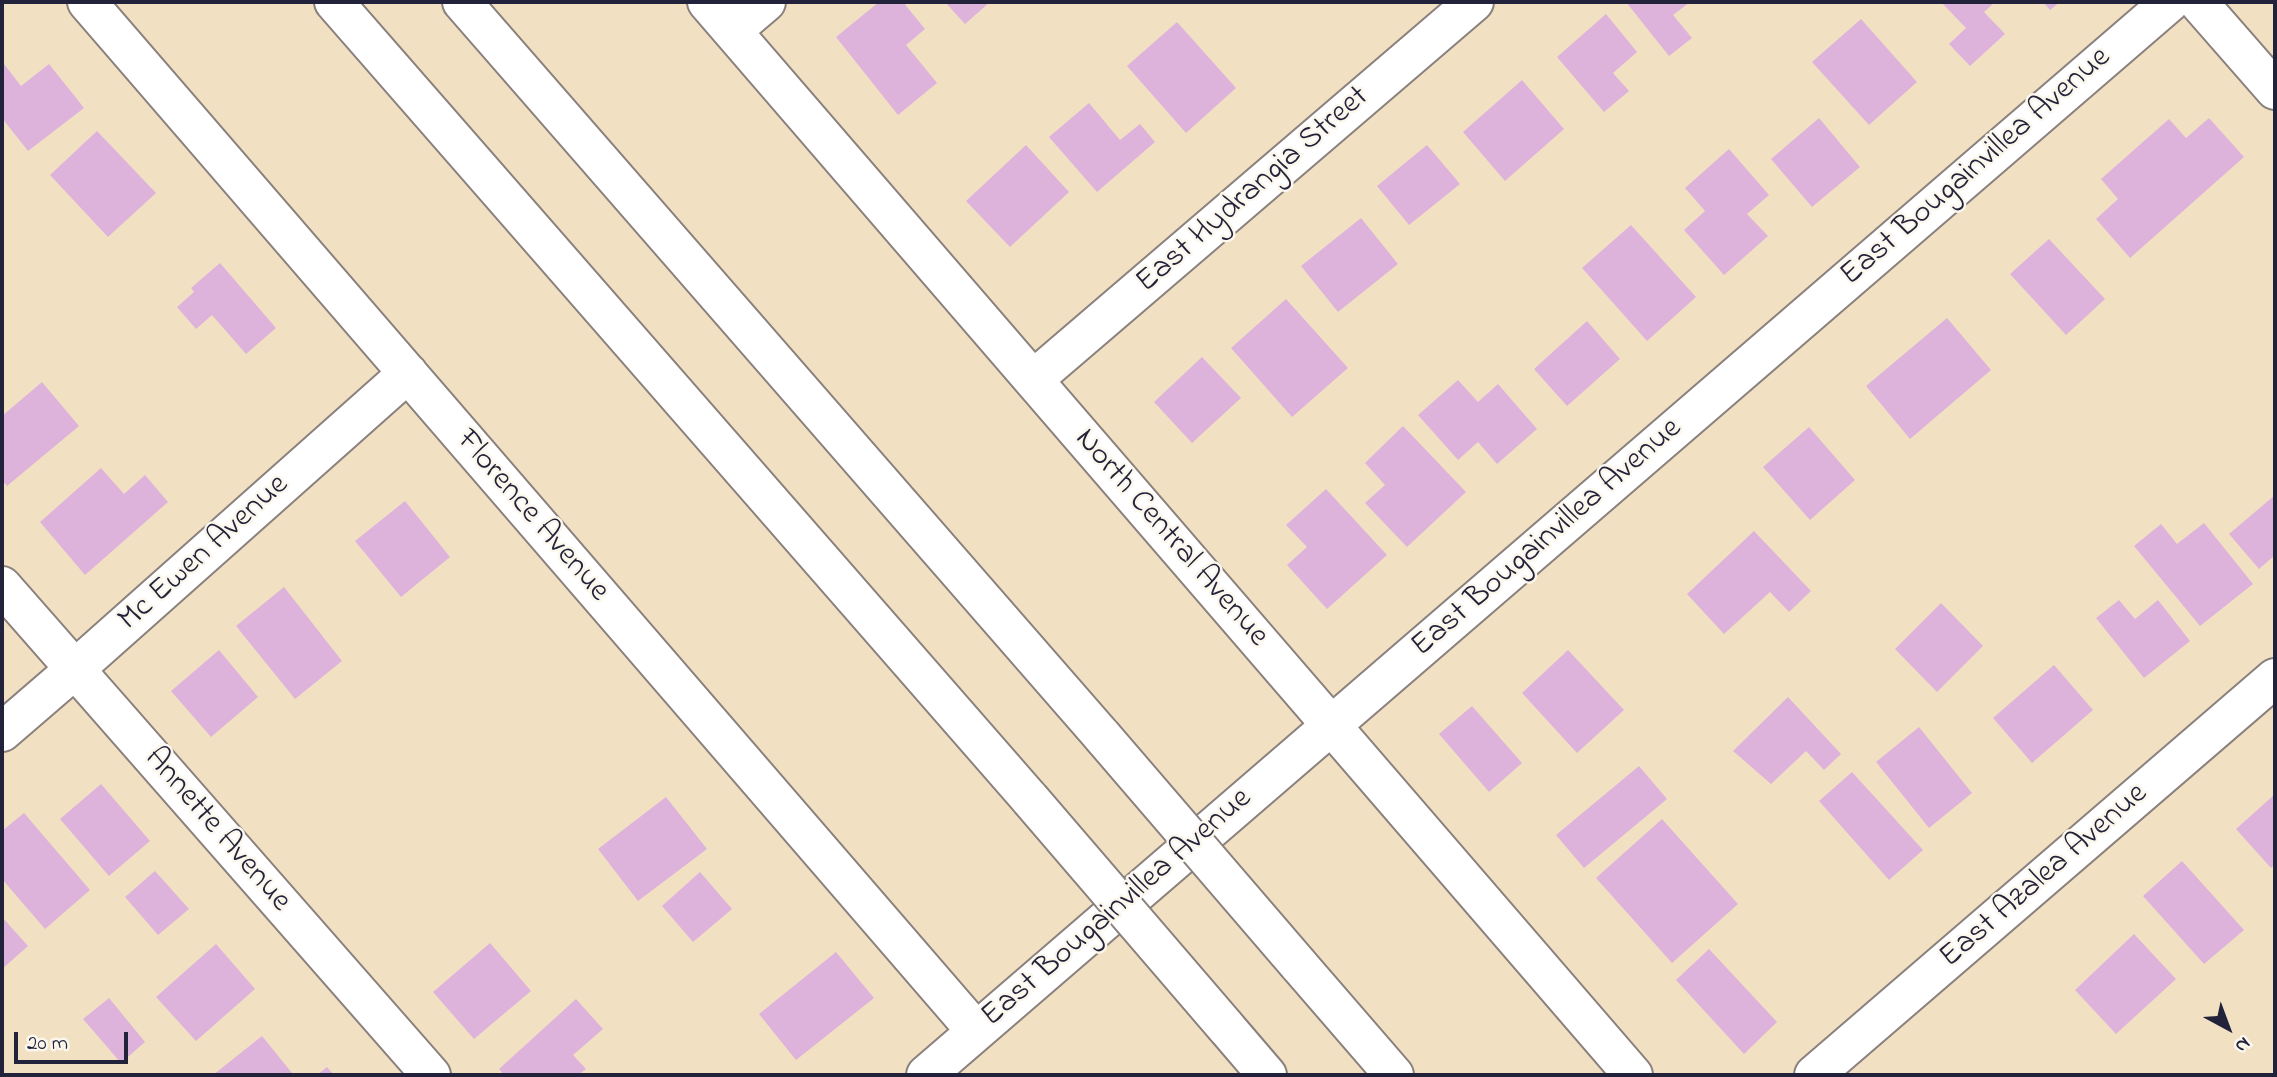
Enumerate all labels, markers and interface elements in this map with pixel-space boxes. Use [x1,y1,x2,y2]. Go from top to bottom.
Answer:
street label: East Bougainvillea Avenue [1834,40,2120,296]
street label: East Hydrangia Street [1130,79,1378,303]
street label: East Bougainvillea Avenue [1405,411,1691,667]
street label: North Central Avenue [1065,422,1275,656]
street label: Florence Avenue [446,423,616,611]
street label: Mc Ewen Avenue [112,468,298,640]
street label: Annette Avenue [134,741,298,921]
street label: East Azalea Avenue [1933,776,2157,978]
street label: East Bougainvillea Avenue [975,781,1261,1037]
north arrow [2193,993,2263,1063]
scale bar [18,1018,131,1062]
text: 20 m [27,1029,68,1059]
text: N [2228,1030,2256,1059]

